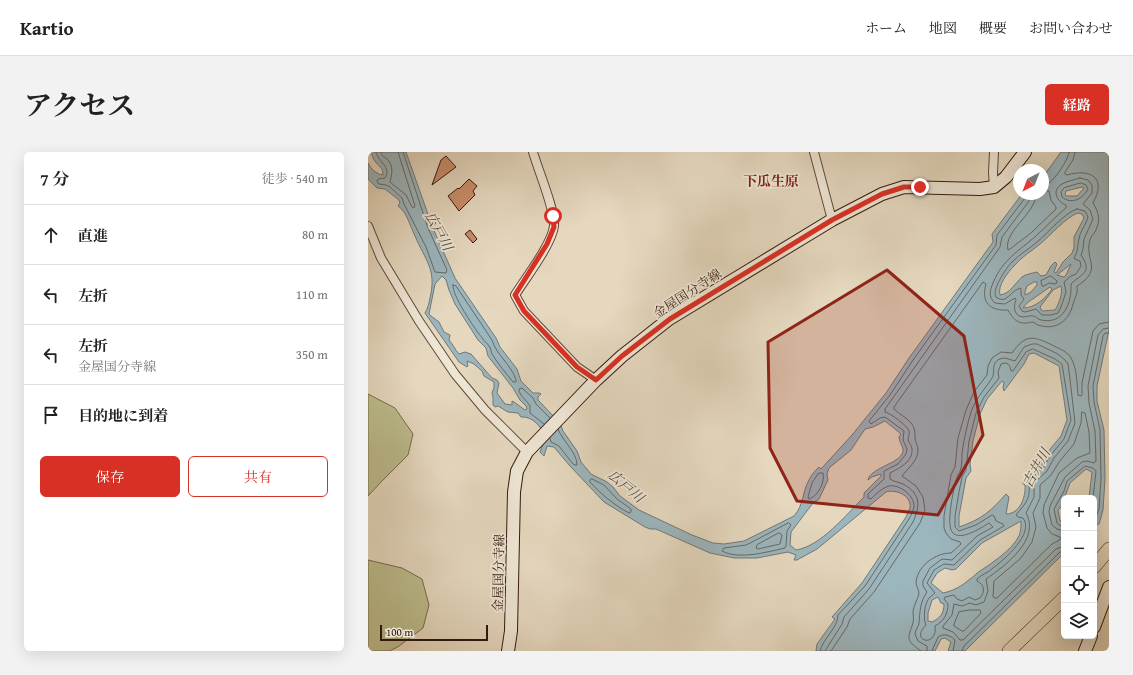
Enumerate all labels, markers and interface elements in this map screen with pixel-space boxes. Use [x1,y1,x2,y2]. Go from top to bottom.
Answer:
text: Kartio [20,14,74,42]
text: ホーム [865,18,907,38]
text: 地図 [929,18,957,38]
text: 概要 [979,18,1007,38]
text: お問い合わせ [1029,18,1113,38]
text: アクセス [24,84,135,125]
button: 経路 [1045,84,1109,125]
north arrow [1013,164,1049,200]
text: 7 分 [40,166,70,191]
text: 徒歩 · 540 m [262,169,328,188]
district label: 下瓜生原 [743,171,799,191]
route end [911,178,929,196]
route start [544,207,562,225]
water label: 広戸川 [420,208,459,256]
icon: ahead [40,224,62,246]
text: 直進 [78,225,108,246]
text: 80 m [302,225,328,244]
street label: 金屋国分寺線 [649,264,725,323]
icon: left [40,284,62,306]
text: 左折 [78,285,108,306]
text: 110 m [296,285,328,304]
text: 左折 [78,335,108,356]
icon: left [40,344,62,366]
text: 350 m [296,345,328,364]
text: 金屋国分寺線 [78,357,156,376]
icon: arrive [40,404,62,426]
text: 目的地に到着 [78,405,168,426]
water label: 吉井川 [1017,443,1056,491]
button: 保存 [40,456,180,497]
button: 共有 [188,456,328,497]
water label: 広戸川 [603,465,650,508]
map controls [1061,495,1097,639]
button: + [1061,495,1097,531]
button: − [1061,531,1097,567]
street label: 金屋国分寺線 [488,534,509,612]
button: locate [1061,567,1097,603]
button: layers [1061,603,1097,639]
scale bar [380,623,488,642]
text: 100 m [386,624,413,640]

